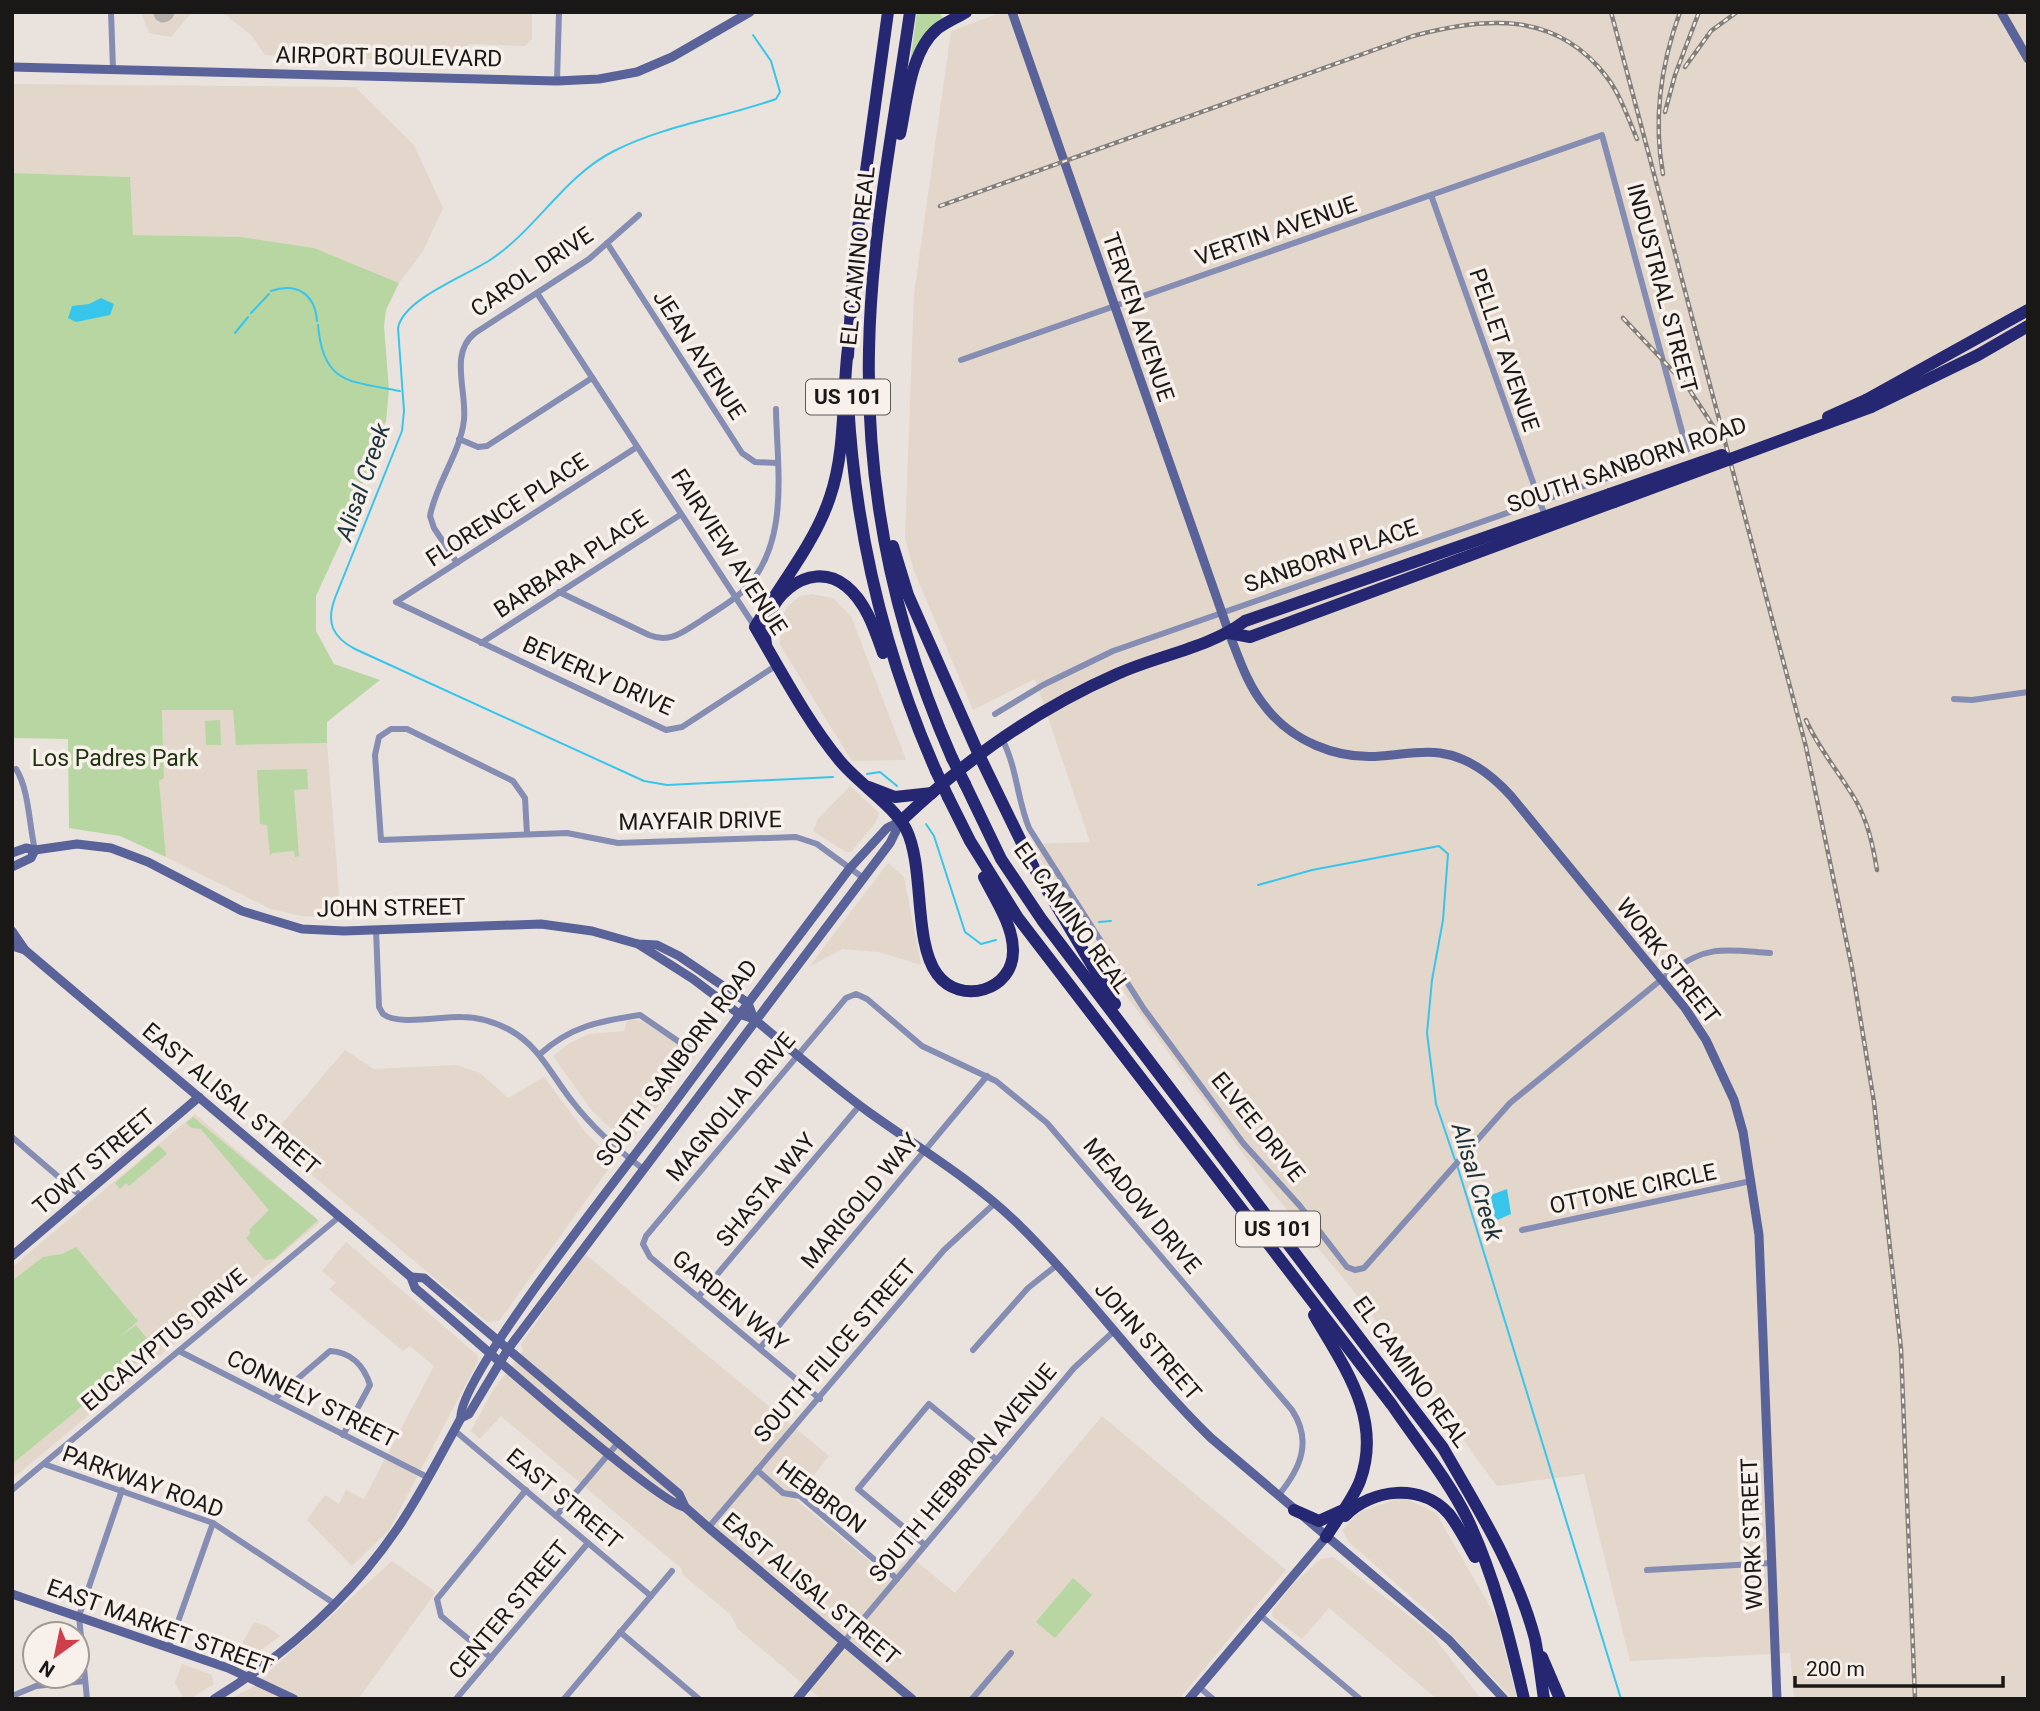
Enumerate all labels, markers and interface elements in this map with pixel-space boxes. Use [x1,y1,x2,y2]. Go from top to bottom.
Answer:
street label: AIRPORT BOULEVARD [275,42,503,72]
street label: EL CAMINO REAL [835,165,881,347]
street label: INDUSTRIAL STREET [1621,180,1703,396]
street label: VERTIN AVENUE [1192,191,1360,271]
street label: CAROL DRIVE [466,221,598,323]
street label: TERVEN AVENUE [1096,229,1180,405]
street label: PELLET AVENUE [1463,265,1545,435]
street label: JEAN AVENUE [647,285,751,425]
road number: US 101 [806,380,890,414]
street label: SOUTH SANBORN ROAD [1504,411,1750,519]
water label: Alisal Creek [330,419,396,545]
street label: FLORENCE PLACE [421,448,593,572]
street label: FAIRVIEW AVENUE [665,464,793,640]
street label: BARBARA PLACE [489,504,653,624]
street label: SANBORN PLACE [1241,514,1421,598]
street label: BEVERLY DRIVE [519,631,677,721]
park label: Los Padres Park [32,745,199,772]
street label: MAYFAIR DRIVE [618,806,782,836]
street label: EL CAMINO REAL [1008,837,1136,999]
street label: JOHN STREET [316,893,466,923]
street label: WORK STREET [1611,893,1726,1029]
street label: SOUTH SANBORN ROAD [591,954,763,1172]
street label: EAST ALISAL STREET [137,1017,325,1181]
street label: MAGNOLIA DRIVE [661,1027,801,1187]
street label: ELVEE DRIVE [1206,1067,1310,1187]
street label: TOWT STREET [28,1103,161,1221]
water label: Alisal Creek [1445,1119,1509,1246]
street label: SHASTA WAY [711,1127,822,1252]
street label: MARIGOLD WAY [796,1128,924,1274]
street label: MEADOW DRIVE [1078,1133,1206,1279]
street label: OTTONE CIRCLE [1547,1158,1719,1220]
road number: US 101 [1236,1212,1320,1246]
street label: GARDEN WAY [667,1245,794,1357]
street label: SOUTH FILICE STREET [748,1254,922,1448]
street label: EUCALYPTUS DRIVE [76,1263,252,1417]
street label: JOHN STREET [1089,1276,1207,1406]
street label: EL CAMINO REAL [1347,1291,1475,1453]
street label: CONNELY STREET [222,1344,402,1454]
street label: SOUTH HEBBRON AVENUE [864,1358,1062,1588]
street label: PARKWAY ROAD [59,1440,227,1524]
street label: EAST STREET [501,1443,627,1555]
street label: HEBBRON [771,1455,871,1539]
street label: WORK STREET [1736,1457,1768,1611]
street label: EAST ALISAL STREET [717,1507,905,1671]
street label: CENTER STREET [443,1535,575,1685]
street label: EAST MARKET STREET [43,1574,277,1681]
north arrow [21,1620,91,1690]
scale bar [1795,1644,2003,1688]
text: N [35,1656,59,1682]
text: 200 m [1806,1657,1865,1681]

